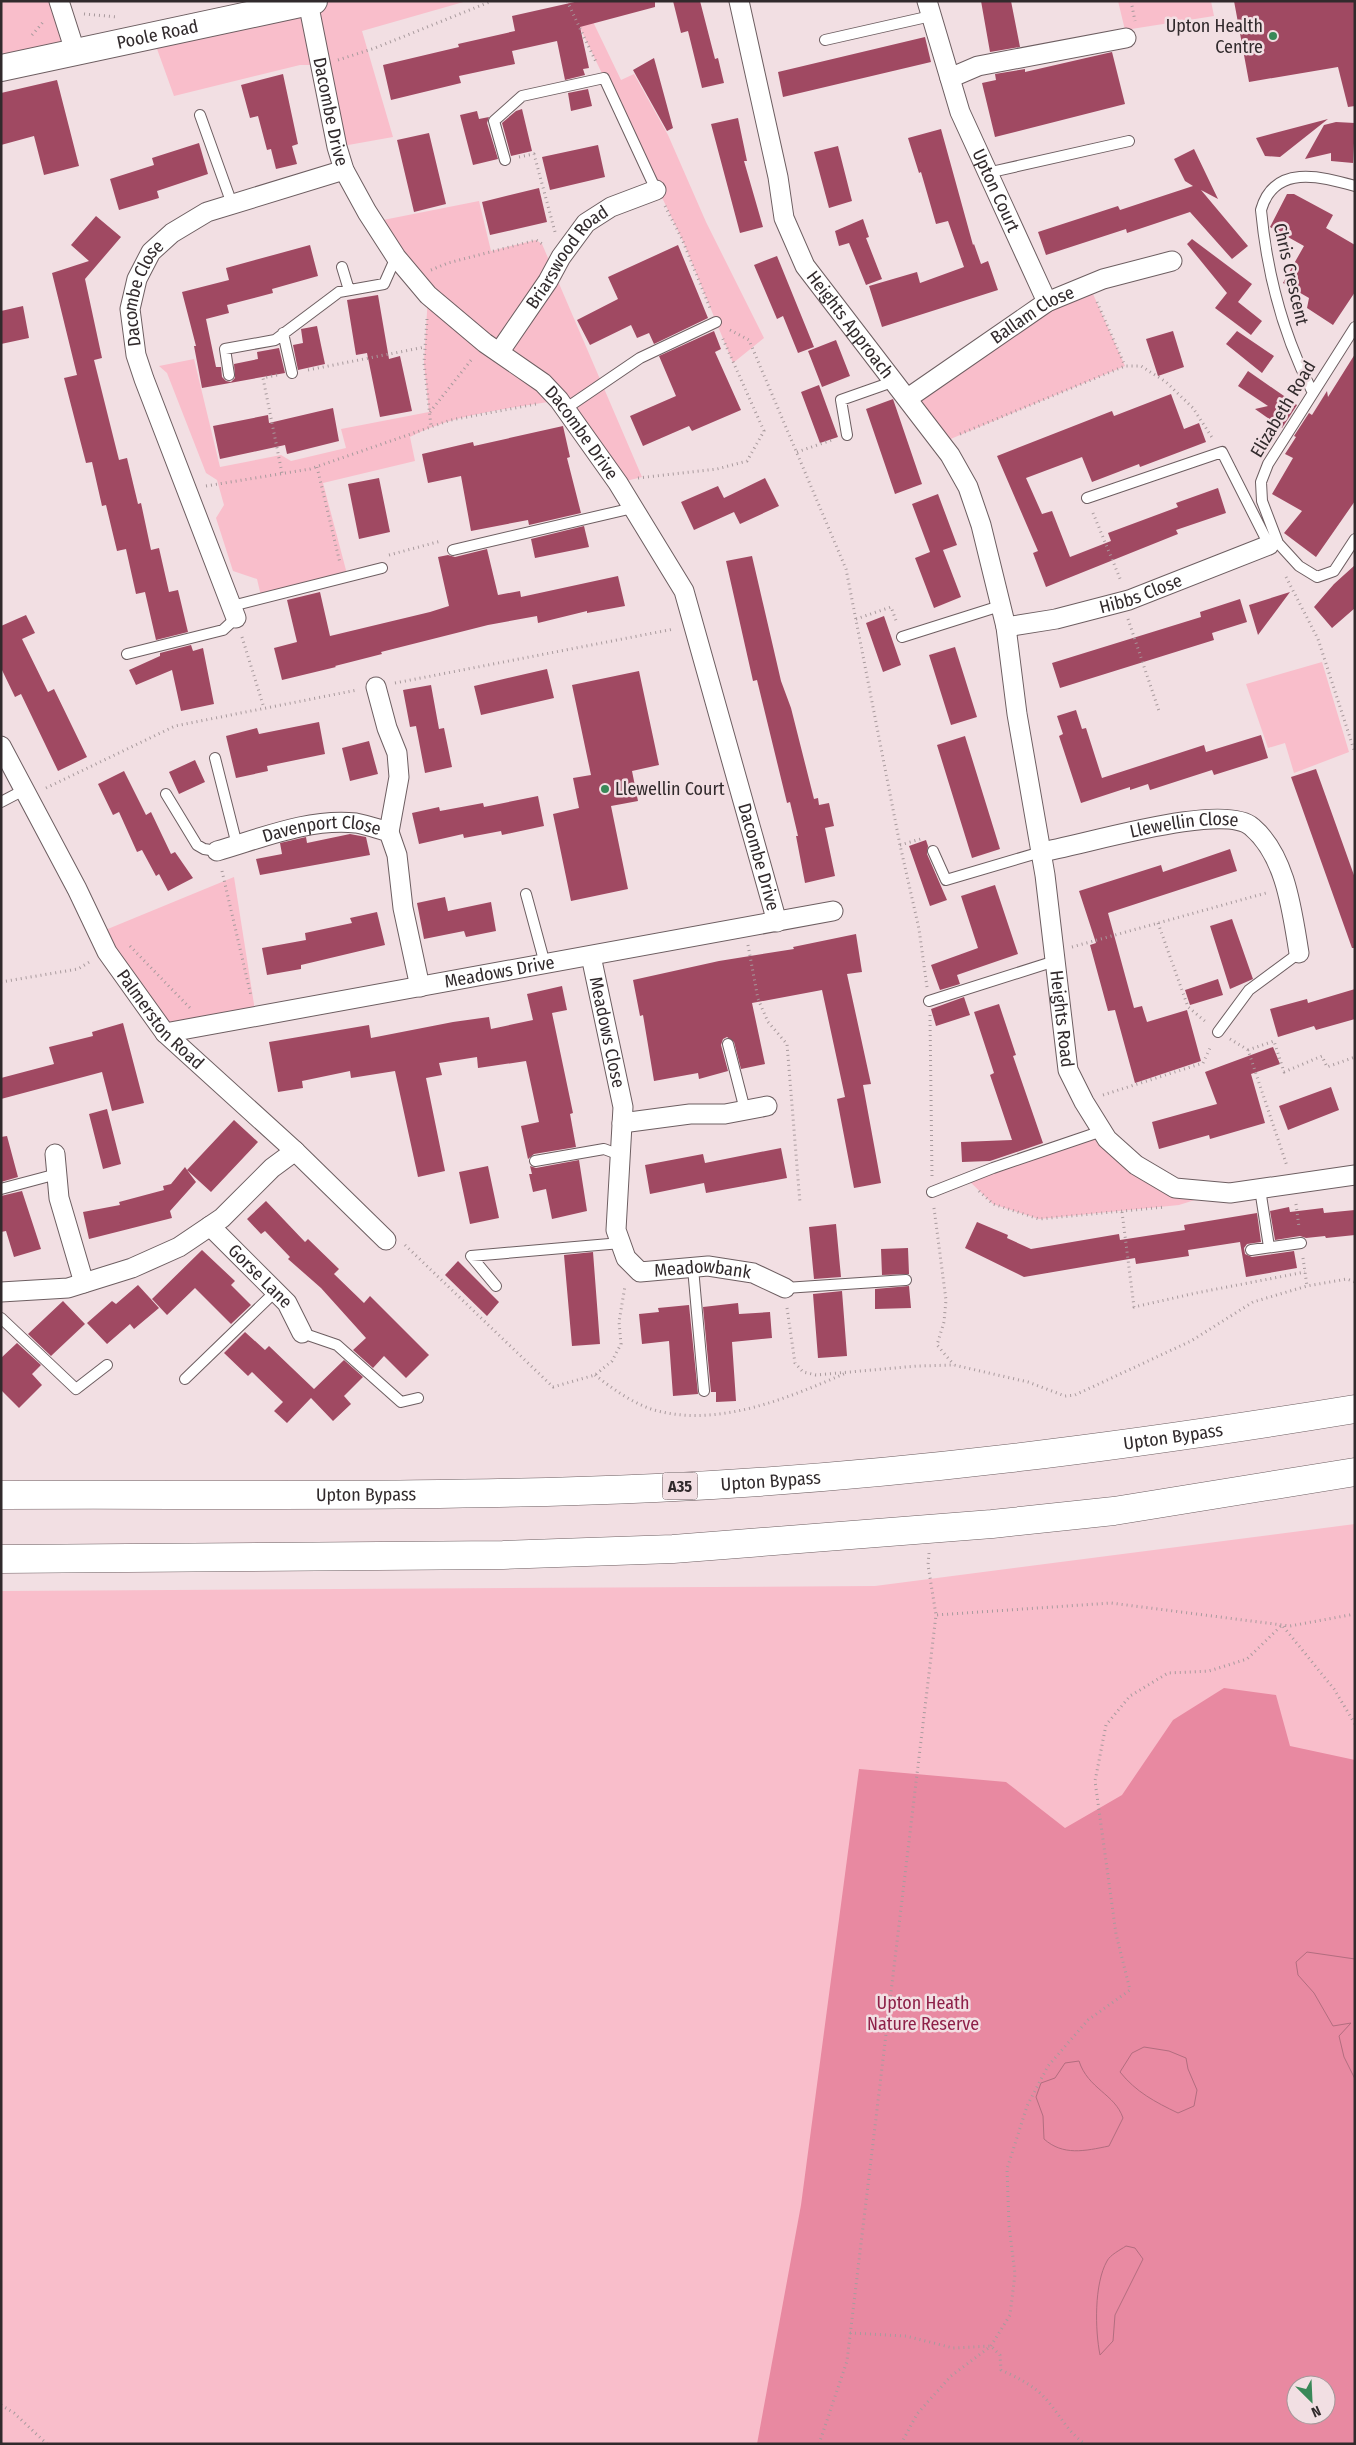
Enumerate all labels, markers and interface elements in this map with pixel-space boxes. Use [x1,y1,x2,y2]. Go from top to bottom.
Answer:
street label: Poole Road [115,15,200,54]
place label: Upton Health Centre [1166,15,1263,58]
marker: Upton Health Centre [1267,30,1279,42]
street label: Dacombe Drive [308,55,353,169]
street label: Upton Court [967,145,1024,235]
street label: Briarswood Road [521,201,612,313]
street label: Chris Crescent [1269,221,1313,327]
street label: Dacombe Close [119,235,168,348]
street label: Heights Approach [802,266,898,383]
street label: Ballam Close [986,281,1077,349]
street label: Elizabeth Road [1246,357,1320,461]
street label: Dacombe Drive [540,381,623,484]
street label: Hibbs Close [1097,569,1185,618]
place label: Llewellin Court [615,778,725,800]
marker: Llewellin Court [599,783,611,795]
street label: Dacombe Drive [733,801,784,913]
street label: Llewellin Close [1128,808,1240,843]
street label: Davenport Close [260,811,384,847]
street label: Meadows Drive [443,951,556,993]
street label: Palmerston Road [112,965,209,1074]
street label: Heights Road [1045,969,1079,1068]
street label: Meadows Close [585,975,630,1090]
street label: Gorse Lane [224,1240,297,1313]
street label: Meadowbank [653,1254,753,1284]
street label: Upton Bypass [1122,1419,1225,1455]
street label: Upton Bypass [720,1466,822,1495]
road number: A35 [662,1472,698,1500]
street label: Upton Bypass [316,1483,417,1506]
park label: Upton Heath Nature Reserve [867,1992,979,2035]
north arrow [1286,2375,1336,2425]
text: N [1309,2402,1323,2421]

